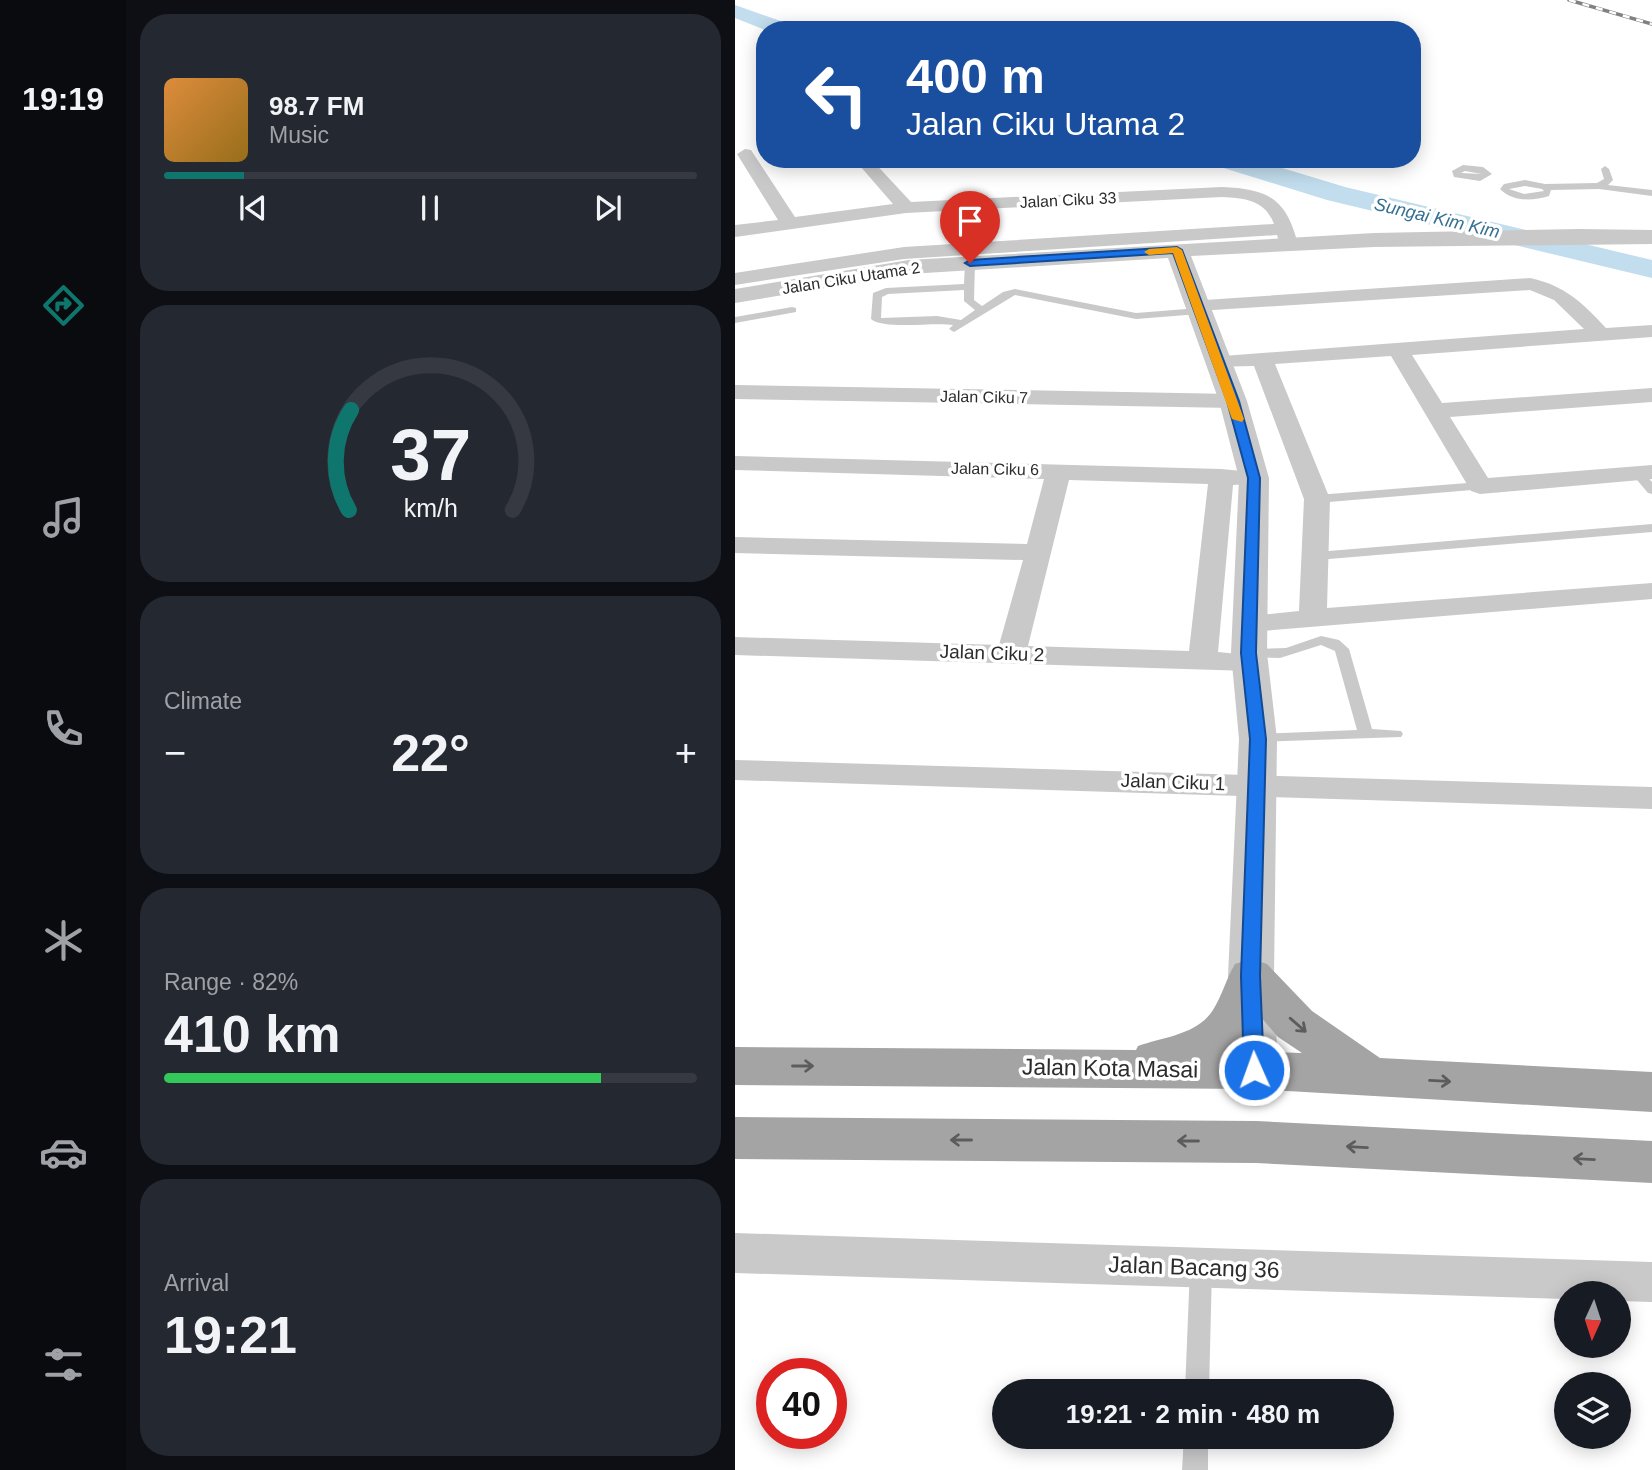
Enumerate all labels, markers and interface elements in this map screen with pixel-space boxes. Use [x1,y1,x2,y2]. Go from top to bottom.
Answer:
icon: left [791,49,882,140]
text: 400 m [906,49,1045,103]
text: 19:19 [22,81,104,117]
text: 98.7 FM [269,91,364,121]
text: Jalan Ciku Utama 2 [906,106,1185,142]
text: Music [269,122,329,148]
icon: previous [234,189,272,227]
icon: pause [411,189,449,227]
icon: next [589,189,627,227]
street label: Jalan Ciku 33 [1019,189,1117,211]
pin [940,191,1000,263]
water label: Sungai Kim Kim [1372,194,1502,242]
icon: arrive [951,202,989,240]
street label: Jalan Ciku Utama 2 [781,259,921,297]
icon: directions [39,281,88,330]
street label: Jalan Ciku 7 [940,388,1028,406]
text: 37 [390,414,471,495]
street label: Jalan Ciku 6 [951,460,1039,478]
icon: music [39,493,88,542]
text: km/h [403,494,458,522]
street label: Jalan Ciku 2 [939,641,1045,665]
text: Climate [164,688,242,714]
icon: phone [39,704,88,753]
text: 22° [391,724,470,782]
text: − [164,732,186,774]
text: + [675,732,697,774]
street label: Jalan Ciku 1 [1120,770,1226,794]
icon: climate [39,916,88,965]
text: Range · 82% [164,969,298,995]
text: 410 km [164,1005,340,1063]
one-way arrow [1289,1017,1307,1033]
position arrow [1217,1033,1291,1107]
street label: Jalan Kota Masai [1022,1053,1198,1083]
one-way arrow [791,1060,814,1073]
one-way arrow [1428,1074,1451,1087]
icon: car [39,1128,88,1177]
one-way arrow [949,1133,972,1147]
one-way arrow [1177,1134,1200,1148]
one-way arrow [1346,1140,1368,1153]
one-way arrow [1573,1152,1596,1165]
street label: Jalan Bacang 36 [1108,1251,1280,1283]
text: Arrival [164,1270,229,1296]
north arrow [1554,1281,1631,1358]
map controls [1554,1281,1631,1449]
text: 19:21 [164,1306,297,1364]
icon: filters [39,1340,88,1389]
speed limit sign: 40 [756,1358,847,1449]
button: layers [1554,1372,1631,1449]
text: 19:21 · 2 min · 480 m [1066,1399,1320,1429]

